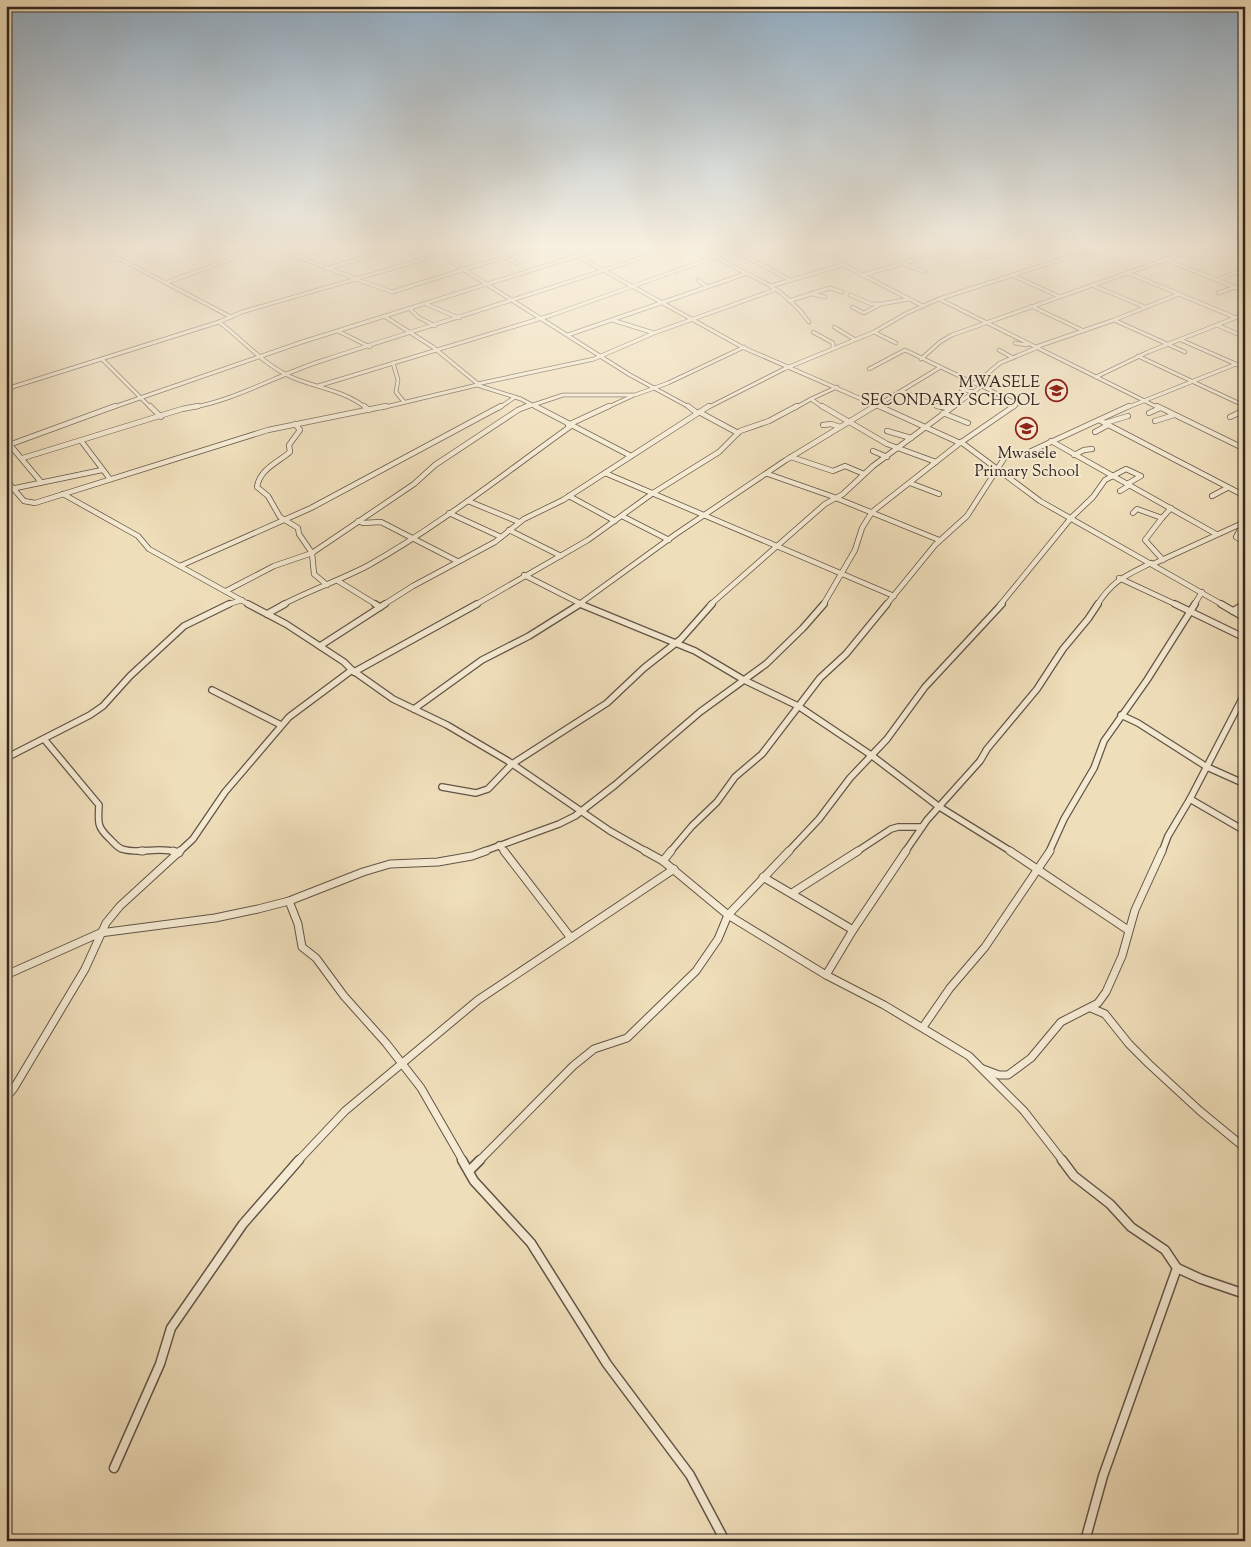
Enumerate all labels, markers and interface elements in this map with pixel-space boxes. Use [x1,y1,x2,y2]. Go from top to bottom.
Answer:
place label: MWASELE SECONDARY SCHOOL [861,372,1040,413]
school or university icon: MWASELE SECONDARY SCHOOL [1044,378,1068,402]
school or university icon: Mwasele Primary School [1015,416,1039,440]
place label: Mwasele Primary School [975,443,1080,484]

